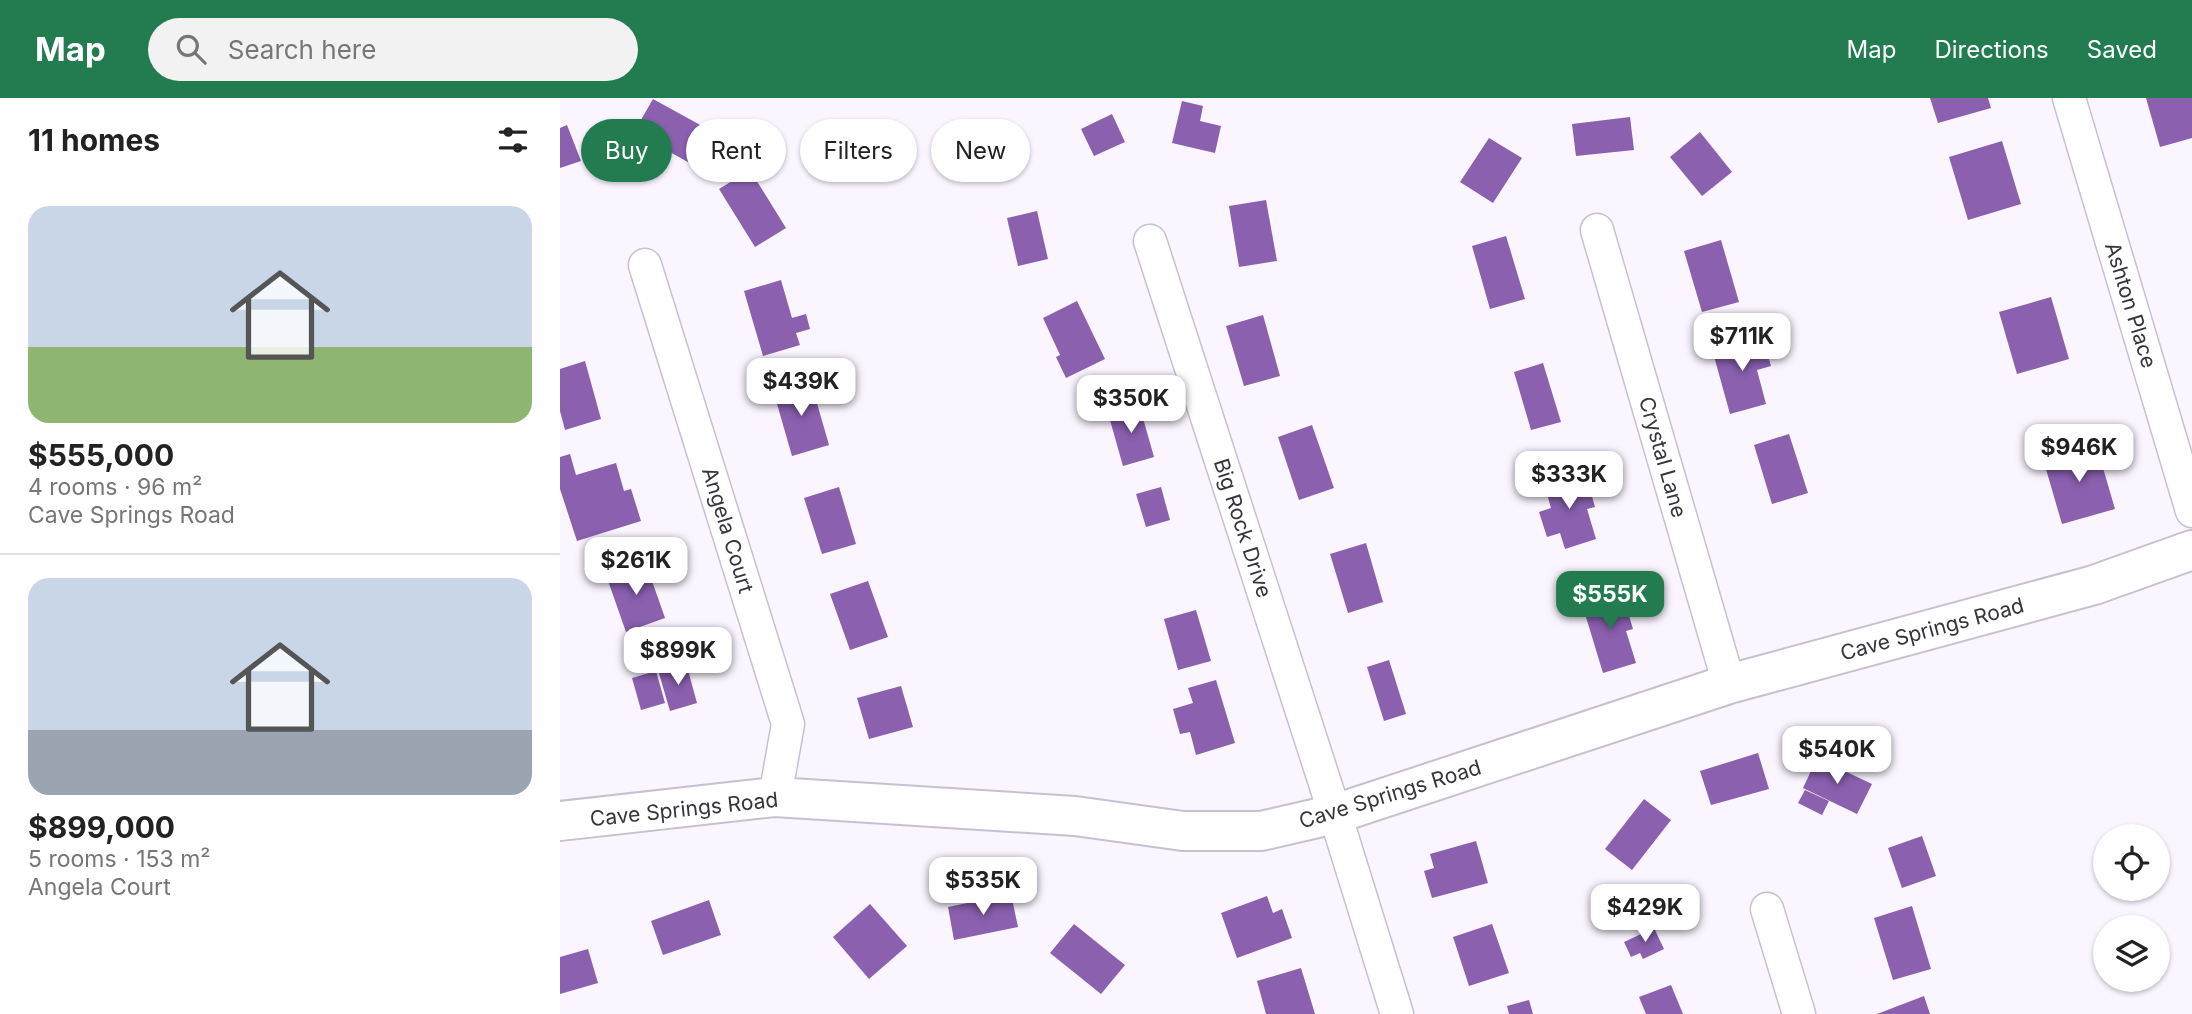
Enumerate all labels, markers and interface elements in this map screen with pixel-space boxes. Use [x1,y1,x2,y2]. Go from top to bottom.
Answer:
search box [148,18,638,81]
text: Map [35,29,106,69]
icon: search [172,30,210,68]
text: Search here [228,34,376,65]
text: Map [1847,35,1896,64]
text: Directions [1934,35,2049,64]
text: Saved [2087,35,2157,64]
chip: Buy [581,119,672,182]
chip: Rent [686,119,786,182]
chip: Filters [800,119,917,182]
chip: New [931,119,1030,182]
icon: filters [494,121,532,159]
text: 11 homes [28,122,160,158]
street label: Ashton Place [2100,239,2162,371]
icon: home [217,252,343,378]
pin: $711K [1693,314,1791,373]
text: $711K [1710,322,1774,350]
pin: $439K [752,358,850,418]
text: $439K [763,367,839,395]
pin: $350K [1082,376,1180,435]
text: $350K [1093,384,1169,412]
street label: Crystal Lane [1634,394,1692,520]
pin: $946K [2030,424,2128,484]
text: $946K [2040,433,2118,461]
text: $555,000 [28,437,174,473]
pin: $333K [1520,452,1618,511]
street label: Big Rock Drive [1209,455,1277,601]
text: $333K [1531,460,1607,488]
street label: Angela Court [697,464,759,596]
text: 4 rooms · 96 m² [28,473,202,501]
text: Cave Springs Road [28,501,235,529]
pin: $261K [587,538,685,597]
text: $261K [601,546,671,574]
pin: $555K [1561,572,1659,631]
text: $555K [1572,580,1648,608]
street label: Cave Springs Road [1838,592,2026,666]
icon: home [217,624,343,750]
pin: $899K [629,628,727,687]
text: $899K [640,636,716,664]
pin: $540K [1788,726,1886,786]
text: $540K [1798,735,1876,763]
street label: Cave Springs Road [1296,754,1484,834]
street label: Cave Springs Road [589,787,779,831]
text: $899,000 [28,809,175,845]
map controls [2093,824,2170,992]
button: locate [2093,824,2170,901]
text: 5 rooms · 153 m² [28,845,210,873]
pin: $535K [934,858,1032,917]
text: $535K [945,866,1021,894]
text: Angela Court [28,873,171,901]
pin: $429K [1596,884,1694,944]
text: $429K [1607,893,1683,921]
button: layers [2093,915,2170,992]

